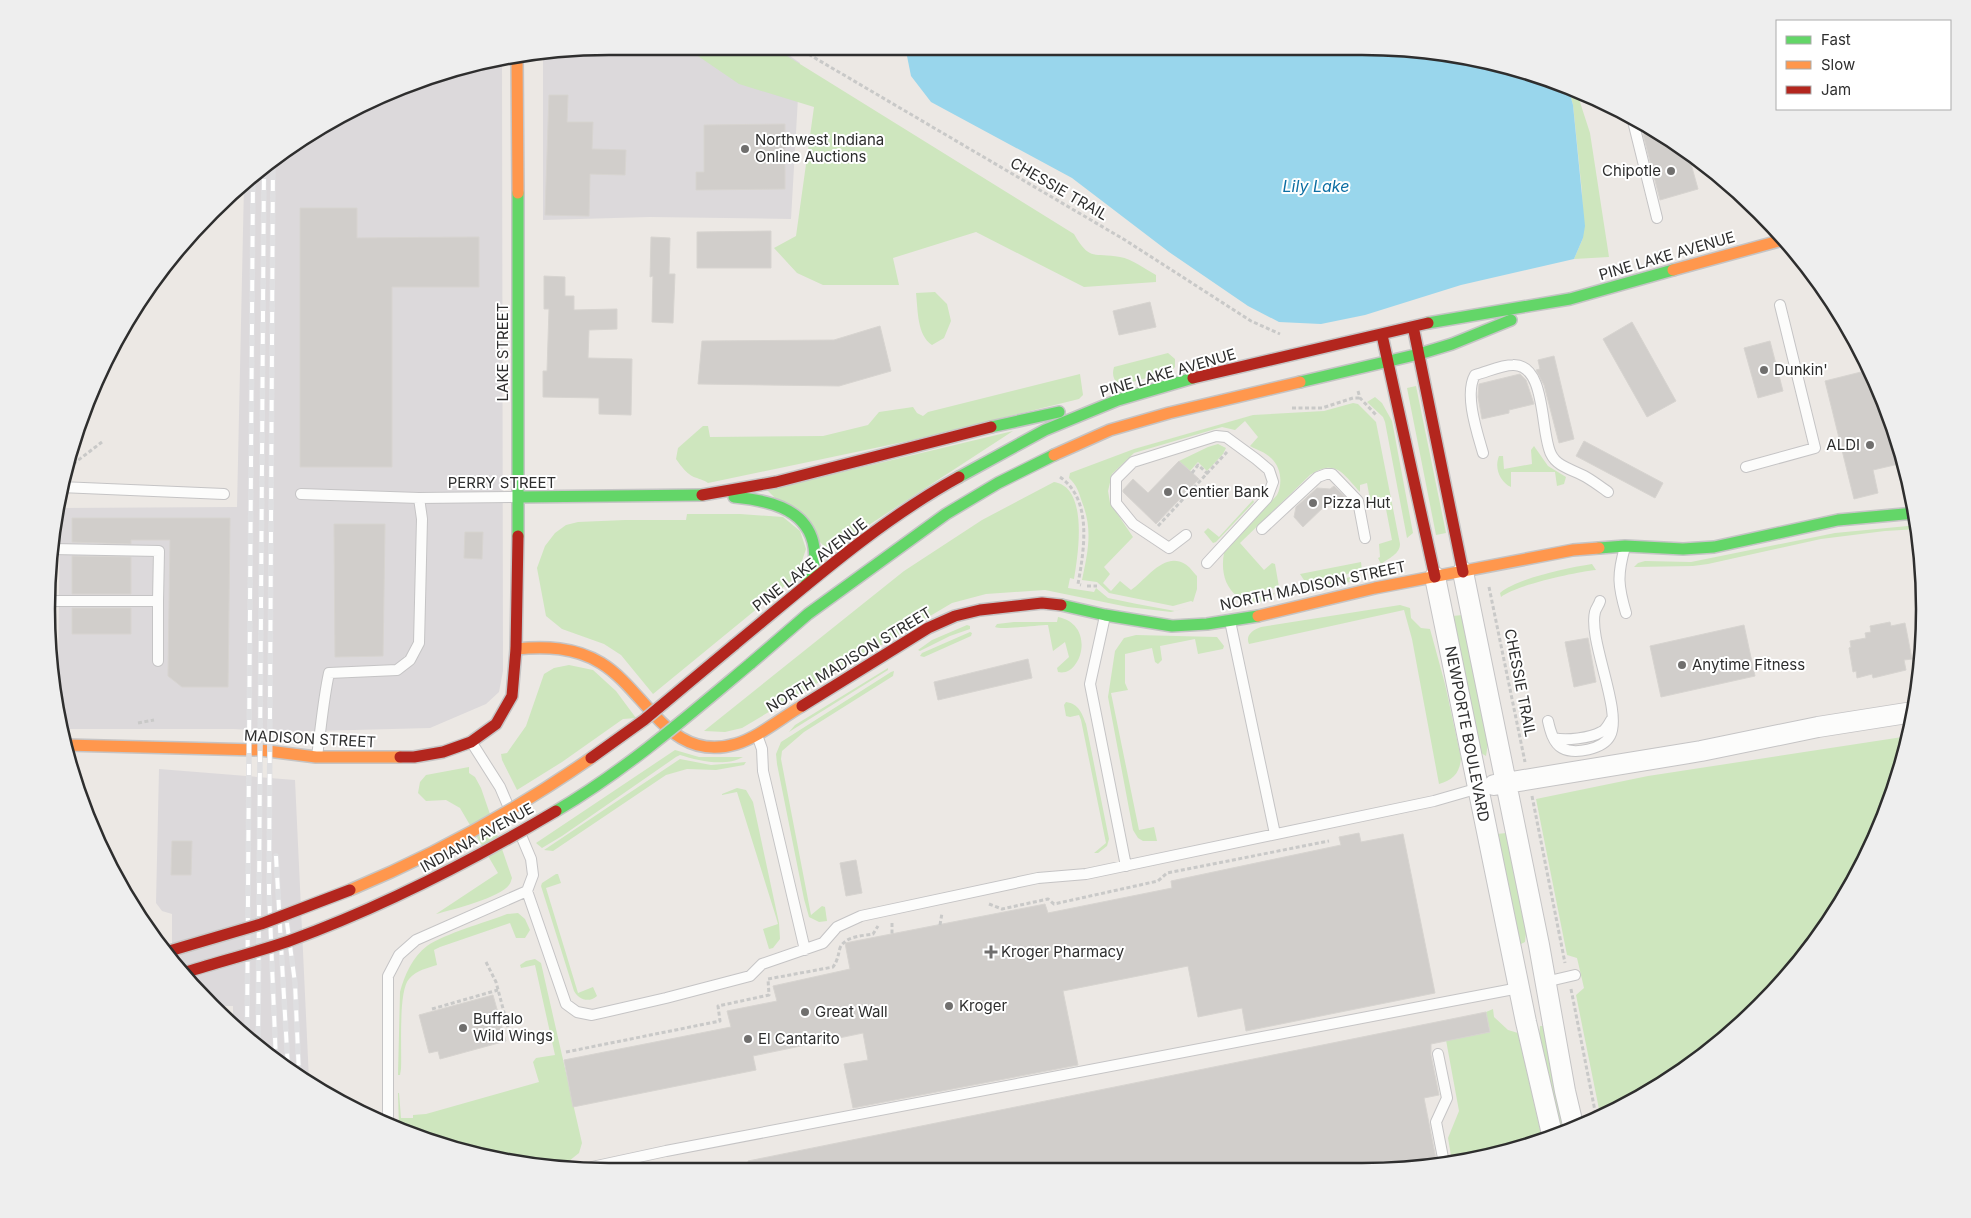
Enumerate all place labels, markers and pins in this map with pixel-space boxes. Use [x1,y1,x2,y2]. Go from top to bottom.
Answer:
place label: Northwest Indiana Online Auctions [755,130,884,166]
marker: Northwest Indiana Online Auctions [739,143,751,155]
place label: Chipotle [1602,161,1661,180]
marker: Chipotle [1665,165,1677,177]
place label: Dunkin' [1774,360,1828,379]
marker: Dunkin' [1758,364,1770,376]
place label: ALDI [1826,435,1860,454]
marker: ALDI [1864,439,1876,451]
place label: Centier Bank [1178,482,1270,501]
marker: Centier Bank [1162,486,1174,498]
place label: Pizza Hut [1323,493,1390,512]
marker: Pizza Hut [1307,497,1319,509]
place label: Anytime Fitness [1692,655,1805,674]
marker: Anytime Fitness [1676,659,1688,671]
place label: Kroger Pharmacy [1001,942,1125,961]
marker: Kroger Pharmacy [985,946,997,958]
place label: Kroger [959,996,1007,1015]
marker: Kroger [943,1000,955,1012]
place label: Great Wall [815,1002,888,1021]
marker: Great Wall [799,1006,811,1018]
place label: Buffalo Wild Wings [473,1009,553,1045]
marker: Buffalo Wild Wings [457,1022,469,1034]
place label: El Cantarito [758,1029,840,1048]
marker: El Cantarito [742,1033,754,1045]

